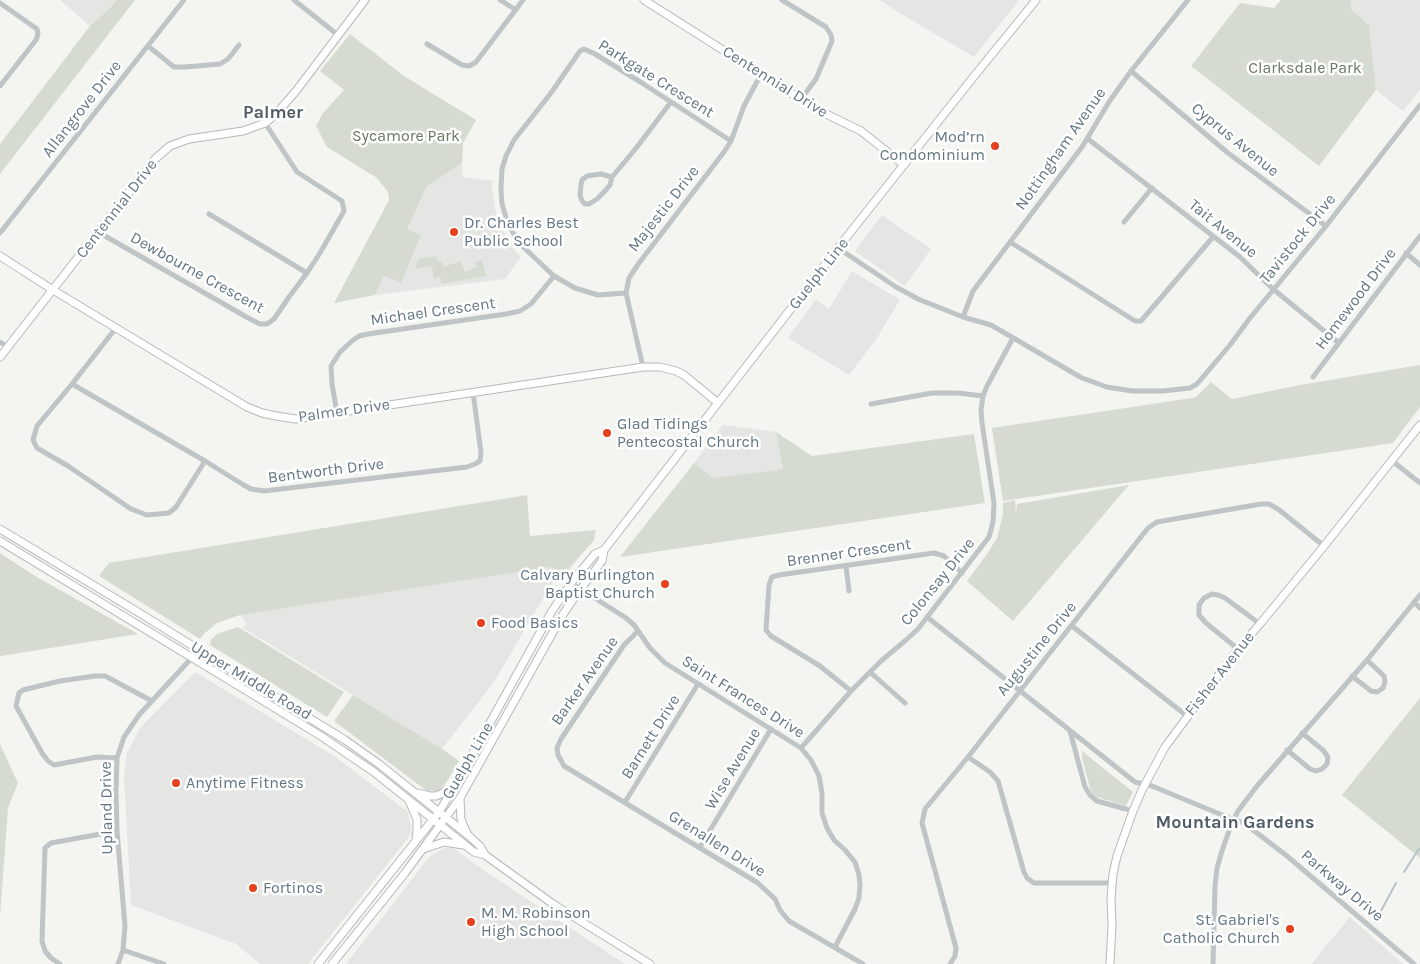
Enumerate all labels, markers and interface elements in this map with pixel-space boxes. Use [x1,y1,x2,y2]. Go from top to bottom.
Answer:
street label: Parkgate Crescent [595,36,717,122]
street label: Centennial Drive [719,42,831,122]
street label: Allangrove Drive [38,57,126,161]
park label: Clarksdale Park [1248,58,1362,78]
street label: Nottingham Avenue [1012,84,1110,214]
street label: Cyprus Avenue [1187,99,1283,181]
district label: Palmer [243,102,303,124]
park label: Sycamore Park [352,126,460,146]
place label: Mod’rn Condominium [880,127,985,165]
marker: Mod’rn Condominium [989,140,1001,152]
street label: Centennial Drive [72,156,162,262]
street label: Majestic Drive [624,162,704,256]
street label: Tavistock Drive [1256,190,1340,288]
street label: Tait Avenue [1185,196,1261,262]
place label: Dr. Charles Best Public School [464,213,579,251]
marker: Dr. Charles Best Public School [448,226,460,238]
street label: Dewbourne Crescent [127,228,267,318]
street label: Guelph Line [785,234,853,314]
street label: Homewood Drive [1312,244,1400,354]
street label: Michael Crescent [369,294,497,330]
street label: Palmer Drive [297,395,391,427]
place label: Glad Tidings Pentecostal Church [617,414,759,452]
marker: Glad Tidings Pentecostal Church [601,427,613,439]
street label: Bentworth Drive [267,454,385,488]
street label: Colonsay Drive [897,534,979,630]
street label: Brenner Crescent [786,535,912,571]
place label: Calvary Burlington Baptist Church [520,565,655,603]
marker: Calvary Burlington Baptist Church [659,578,671,590]
street label: Augustine Drive [993,598,1081,700]
place label: Food Basics [491,613,578,633]
marker: Food Basics [475,617,487,629]
street label: Fisher Avenue [1181,628,1259,720]
street label: Barker Avenue [547,633,623,729]
street label: Upper Middle Road [187,637,315,725]
street label: Saint Frances Drive [678,651,808,743]
street label: Barnett Drive [618,691,684,783]
street label: Guelph Line [438,719,498,803]
street label: Wise Avenue [701,725,765,813]
street label: Upland Drive [97,761,117,855]
place label: Anytime Fitness [186,773,304,793]
marker: Anytime Fitness [170,777,182,789]
street label: Grenallen Drive [665,807,769,881]
district label: Mountain Gardens [1156,812,1314,834]
street label: Parkway Drive [1297,846,1387,926]
place label: Fortinos [263,878,323,898]
marker: Fortinos [247,882,259,894]
place label: M. M. Robinson High School [481,903,591,941]
place label: St. Gabriel's Catholic Church [1163,910,1280,948]
marker: M. M. Robinson High School [465,916,477,928]
marker: St. Gabriel's Catholic Church [1284,923,1296,935]

